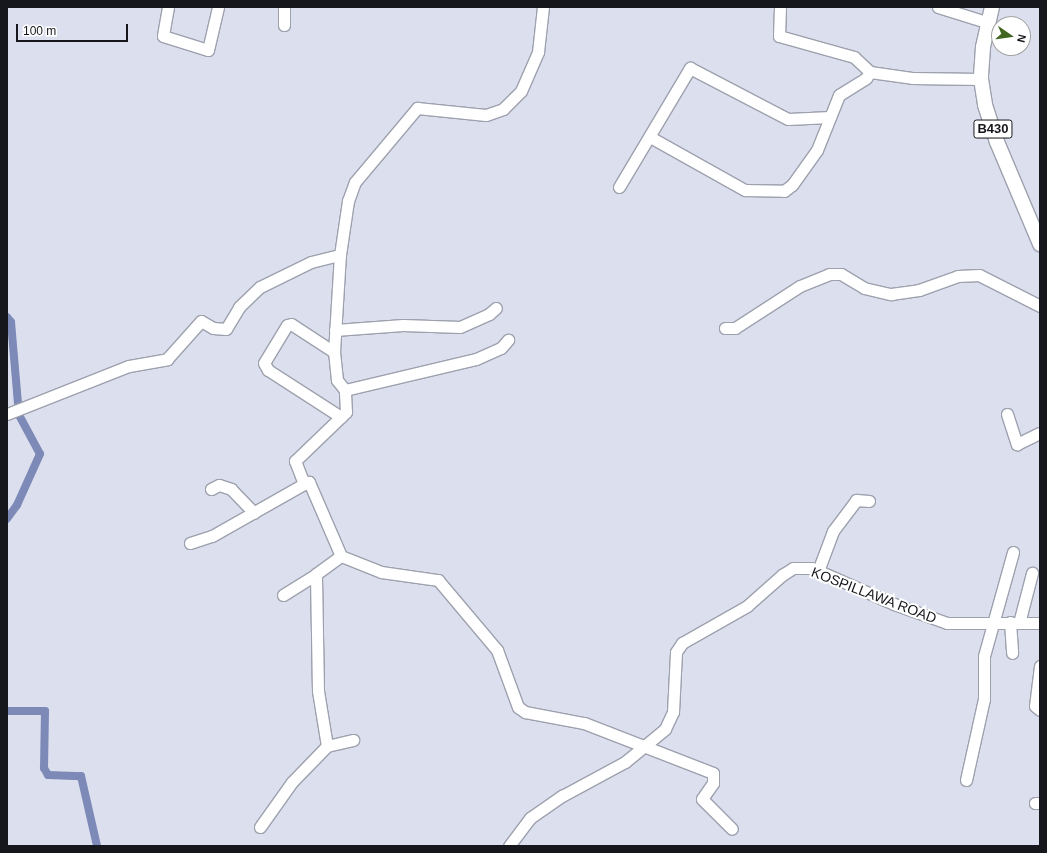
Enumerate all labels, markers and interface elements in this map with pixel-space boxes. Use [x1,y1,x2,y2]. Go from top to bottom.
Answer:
scale bar [18,16,130,42]
north arrow [991,16,1031,56]
text: 100 m [23,24,56,38]
text: N [1015,33,1028,44]
road number: B430 [973,118,1013,140]
street label: KOSPILLAWA ROAD [809,563,939,627]

